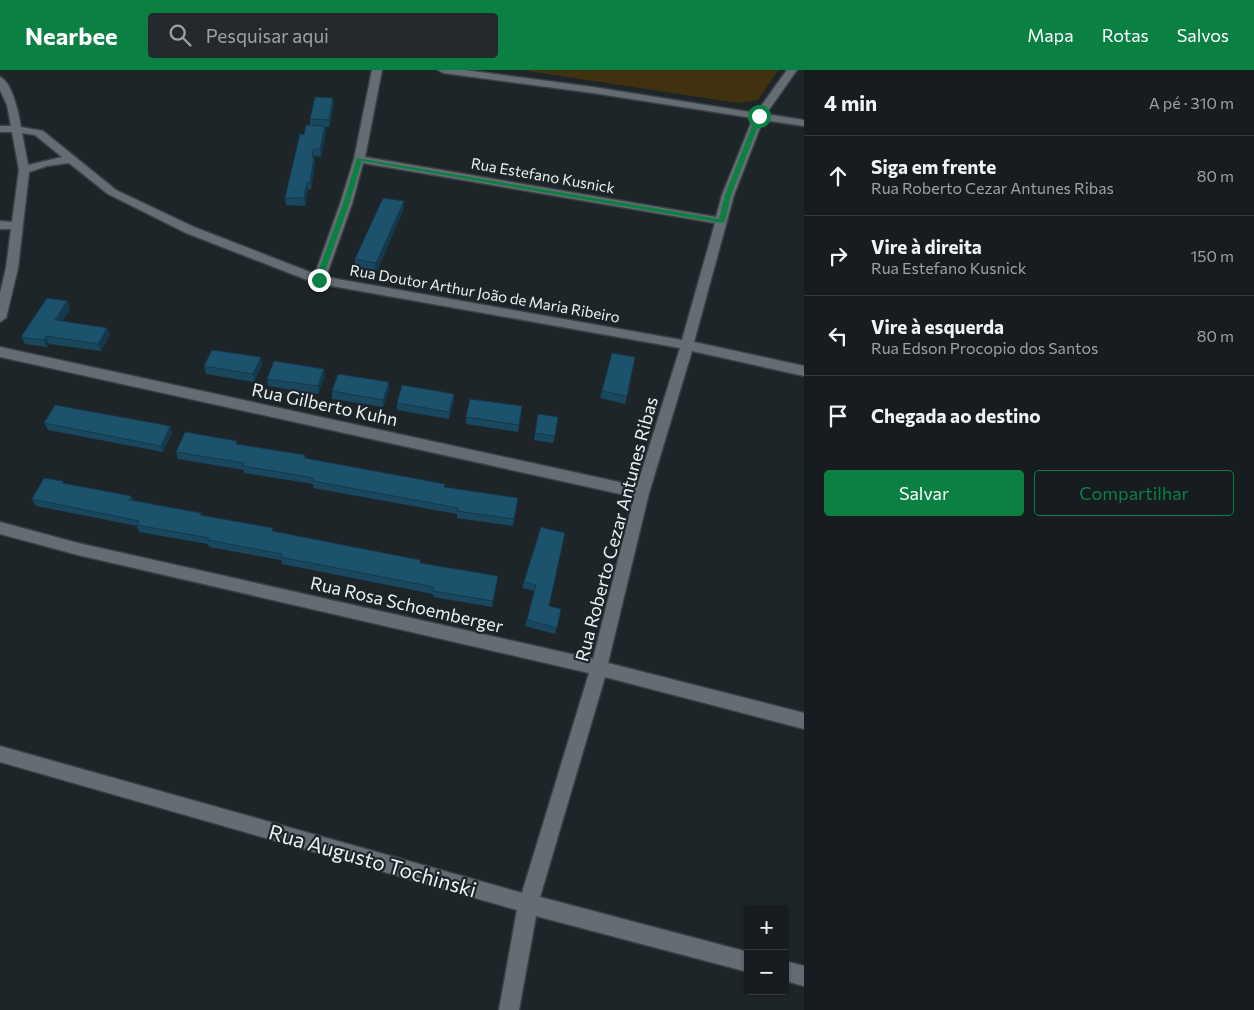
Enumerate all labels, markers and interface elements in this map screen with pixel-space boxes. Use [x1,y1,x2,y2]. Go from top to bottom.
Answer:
search box [148,13,498,58]
text: Nearbee [25,21,118,50]
icon: search [166,21,194,49]
text: Pesquisar aqui [206,24,329,47]
text: Mapa [1027,24,1074,46]
text: Rotas [1102,24,1149,46]
text: Salvos [1177,24,1229,46]
text: 4 min [824,90,877,115]
text: A pé · 310 m [1149,93,1234,112]
route start [748,105,771,128]
street label: Rua Estefano Kusnick [470,153,616,197]
text: Siga em frente [871,155,996,178]
icon: ahead [824,162,852,190]
text: 80 m [1197,166,1234,185]
text: Rua Roberto Cezar Antunes Ribas [871,178,1114,197]
text: Vire à direita [871,235,982,258]
icon: right [824,242,852,270]
text: 150 m [1191,246,1234,265]
text: Rua Estefano Kusnick [871,258,1026,277]
street label: Rua Doutor Arthur João de Maria Ribeiro [349,260,621,326]
route end [308,269,331,292]
text: Vire à esquerda [871,315,1004,338]
icon: left [824,322,852,350]
text: 80 m [1197,326,1234,345]
text: Rua Edson Procopio dos Santos [871,338,1098,357]
street label: Rua Gilberto Kuhn [250,378,400,430]
street label: Rua Roberto Cezar Antunes Ribas [570,394,662,664]
icon: arrive [824,402,852,430]
text: Chegada ao destino [871,404,1041,427]
button: Salvar [824,470,1024,516]
button: Compartilhar [1034,470,1234,516]
street label: Rua Rosa Schoemberger [308,571,506,637]
street label: Rua Augusto Tochinski [266,818,480,902]
map controls [744,905,789,995]
button: + [744,905,789,950]
button: − [744,950,789,995]

